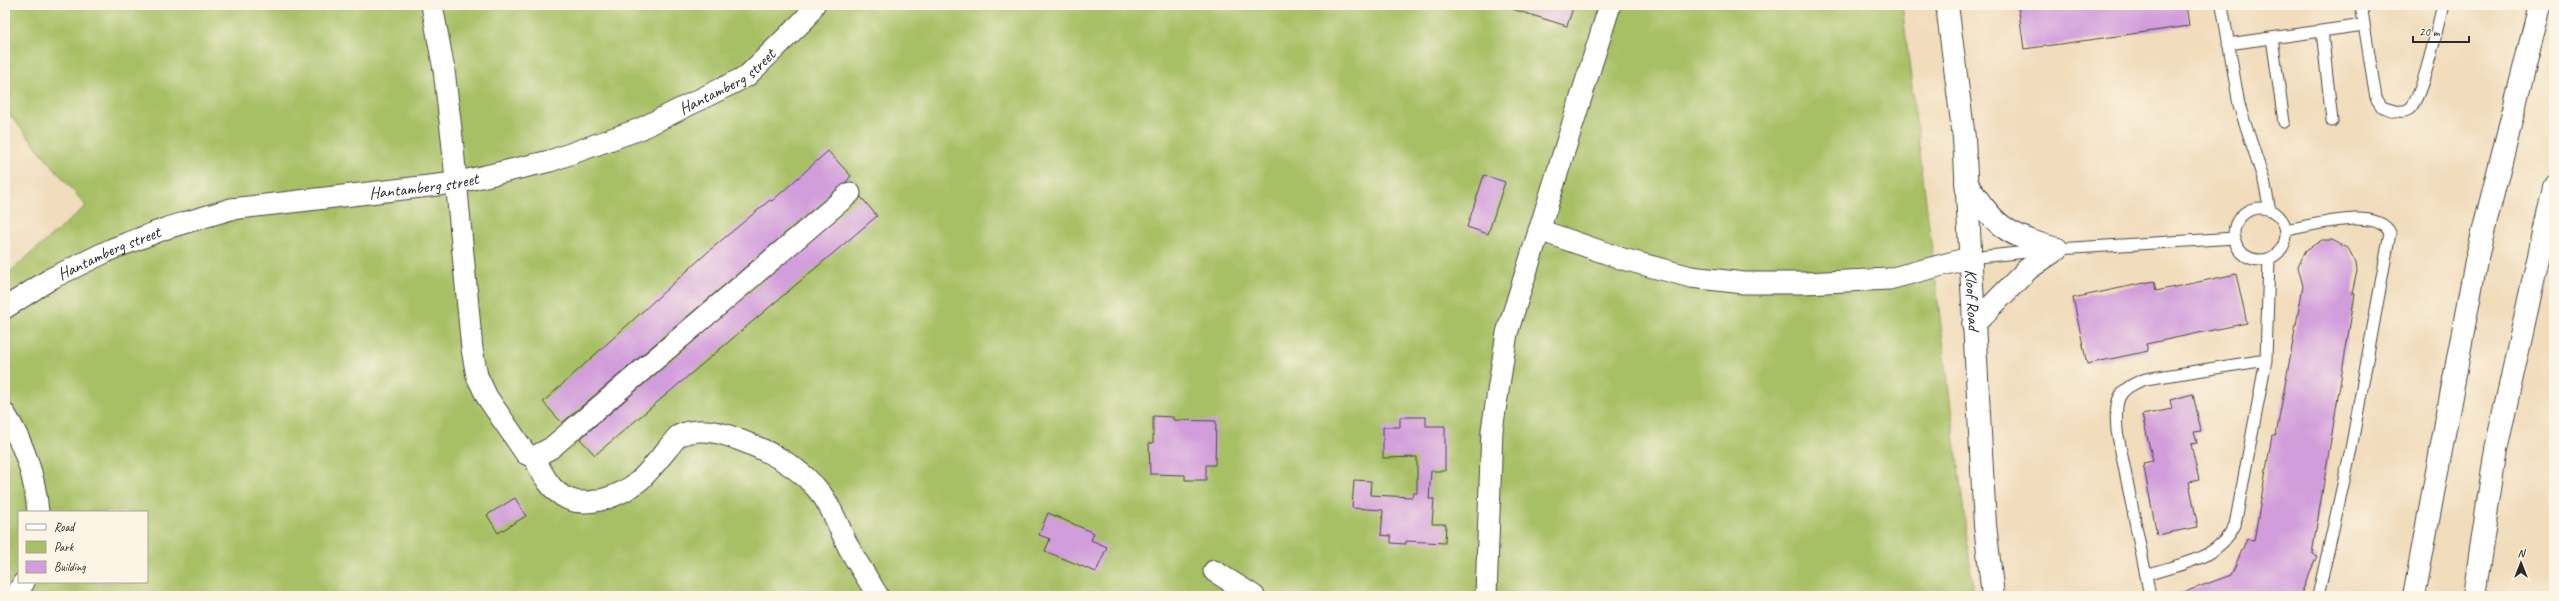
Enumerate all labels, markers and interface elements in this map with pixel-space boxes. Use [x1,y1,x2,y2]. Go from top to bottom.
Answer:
scale bar [2413,18,2469,44]
text: 20 m [2419,24,2441,40]
street label: Hantamberg street [675,43,781,119]
street label: Hantamberg street [368,167,483,204]
street label: Hantamberg street [54,221,165,285]
street label: Kloof Road [1960,269,1985,333]
legend [18,511,148,583]
text: Road [54,519,76,535]
text: Park [54,539,75,555]
north arrow [2501,543,2541,583]
text: N [2518,546,2527,560]
text: Building [54,559,86,575]

